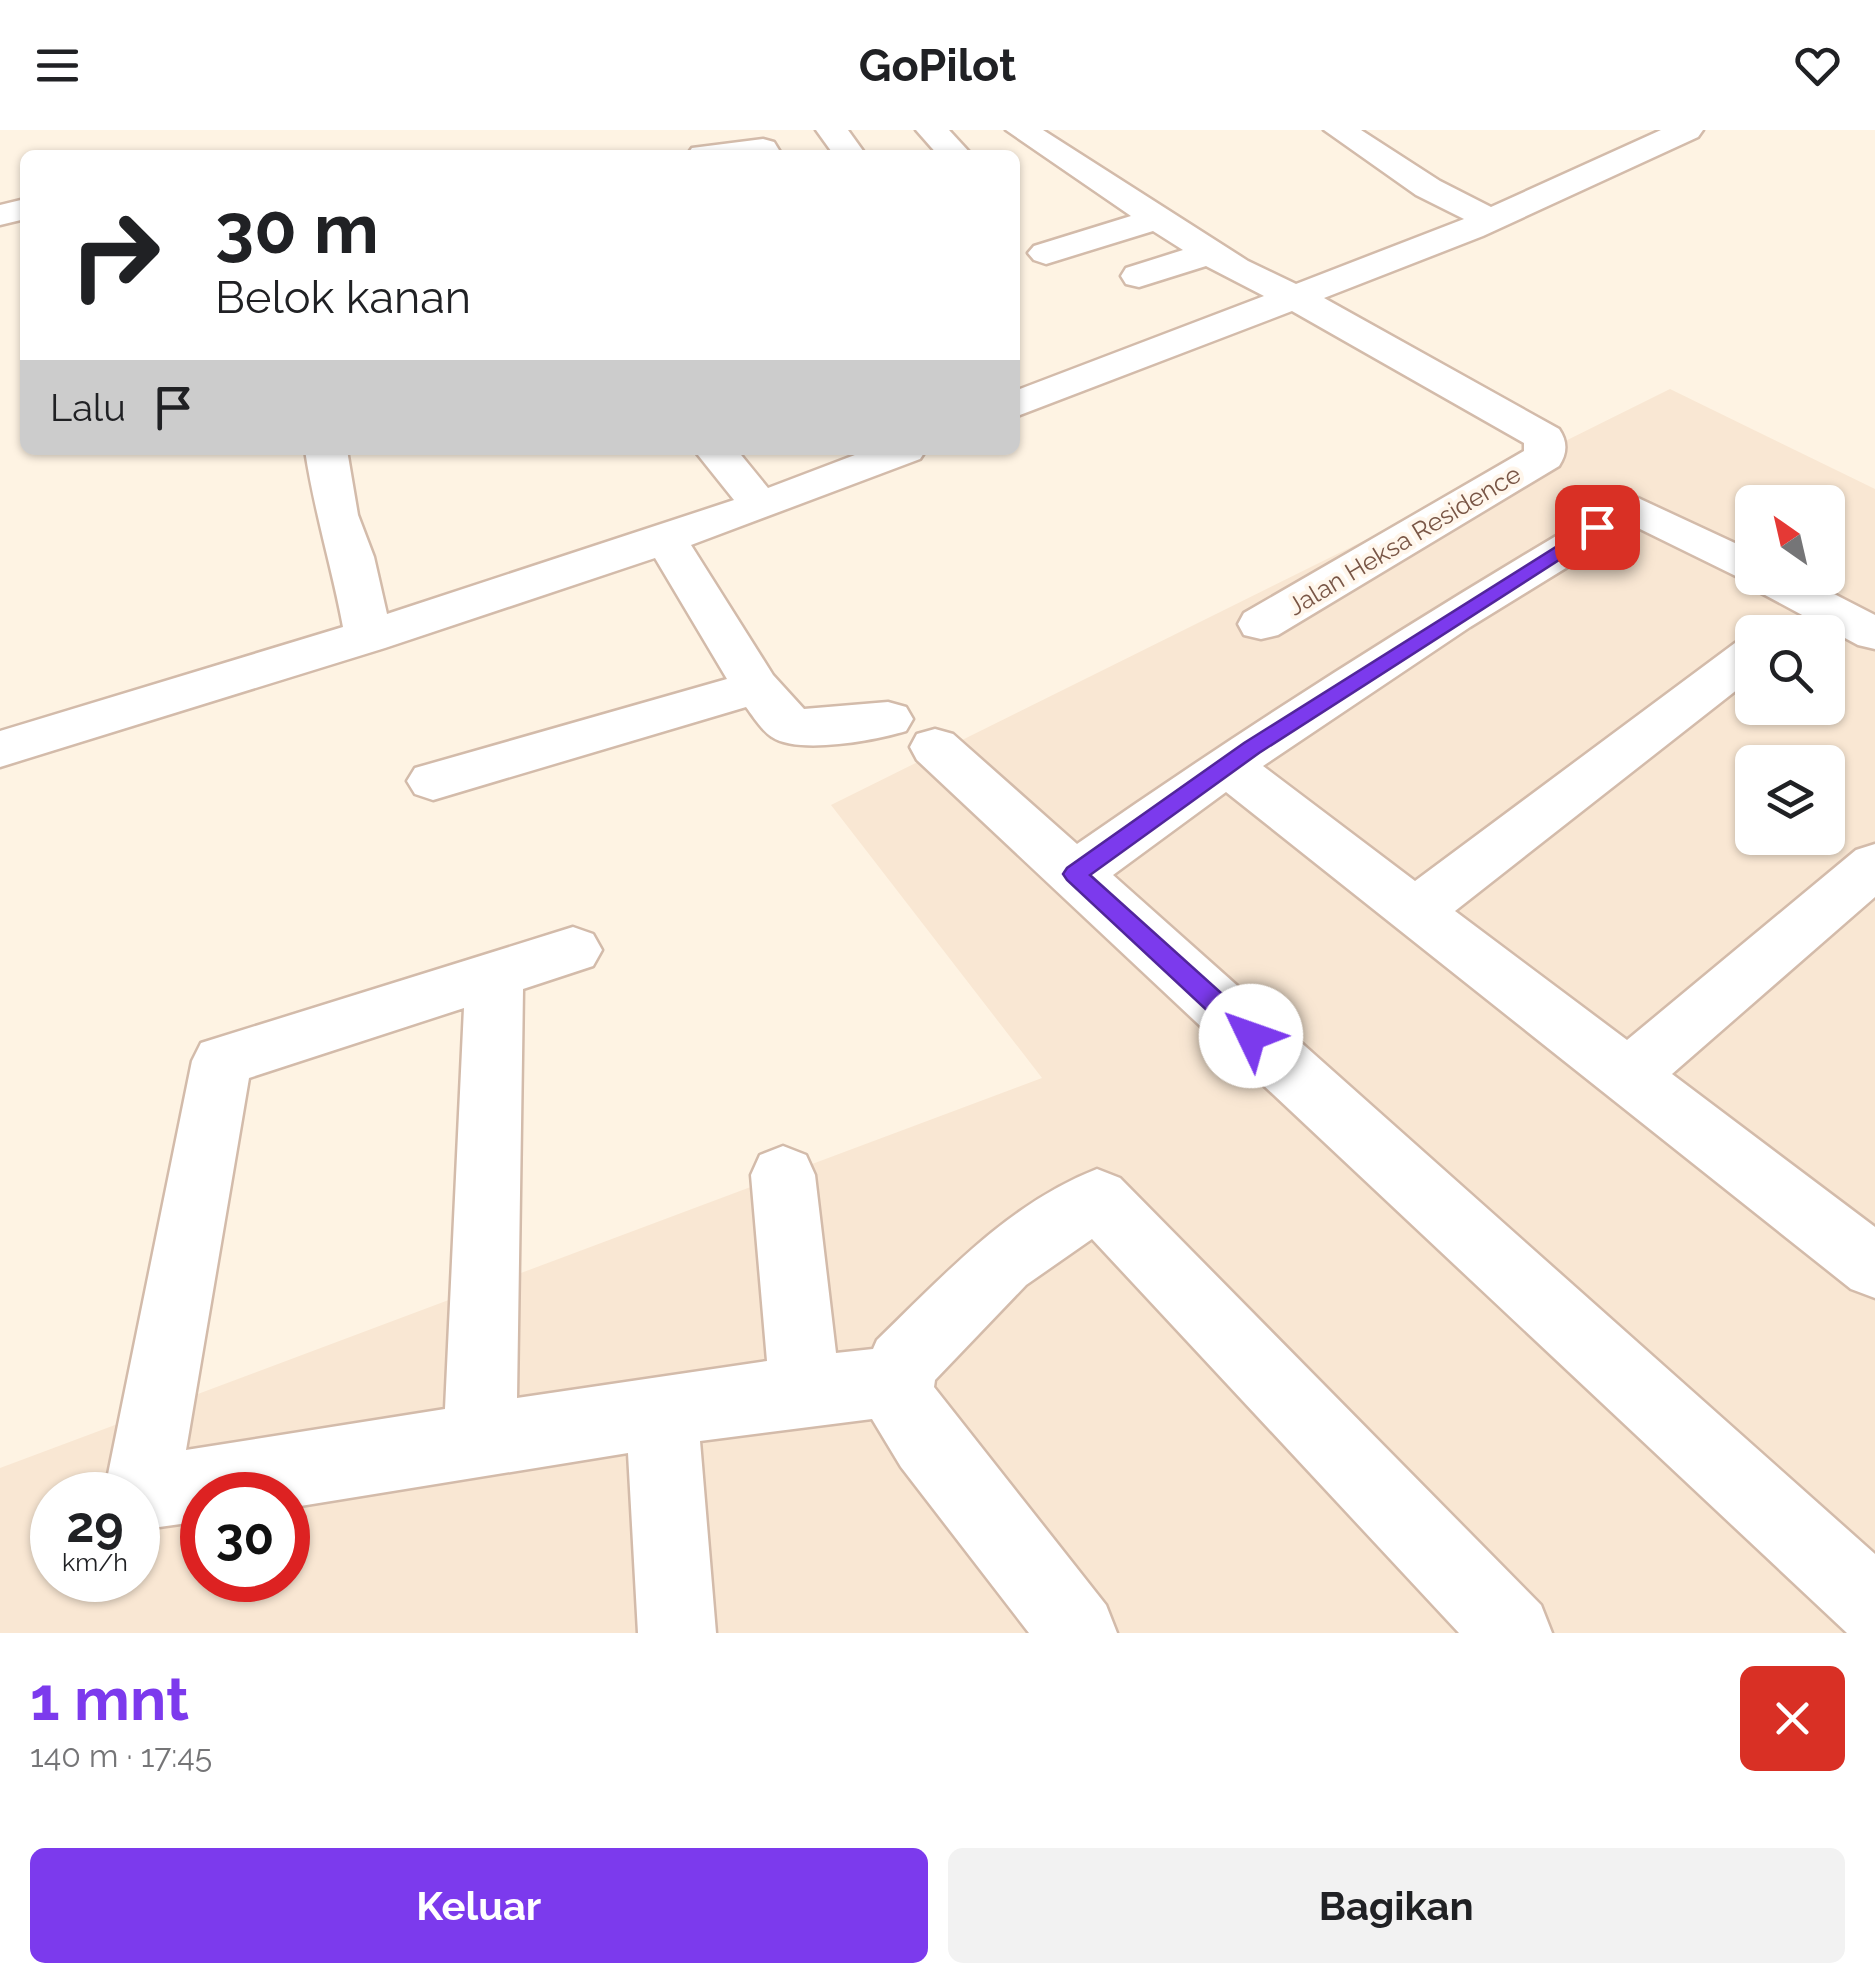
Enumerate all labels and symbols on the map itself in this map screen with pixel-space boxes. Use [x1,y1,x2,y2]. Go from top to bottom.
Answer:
street label: Jalan Heksa Residence [1282,459,1526,621]
pin [1555,485,1640,570]
north arrow [1735,485,1845,595]
position arrow [1199,984,1303,1088]
speed limit sign: 30 [180,1472,310,1602]

